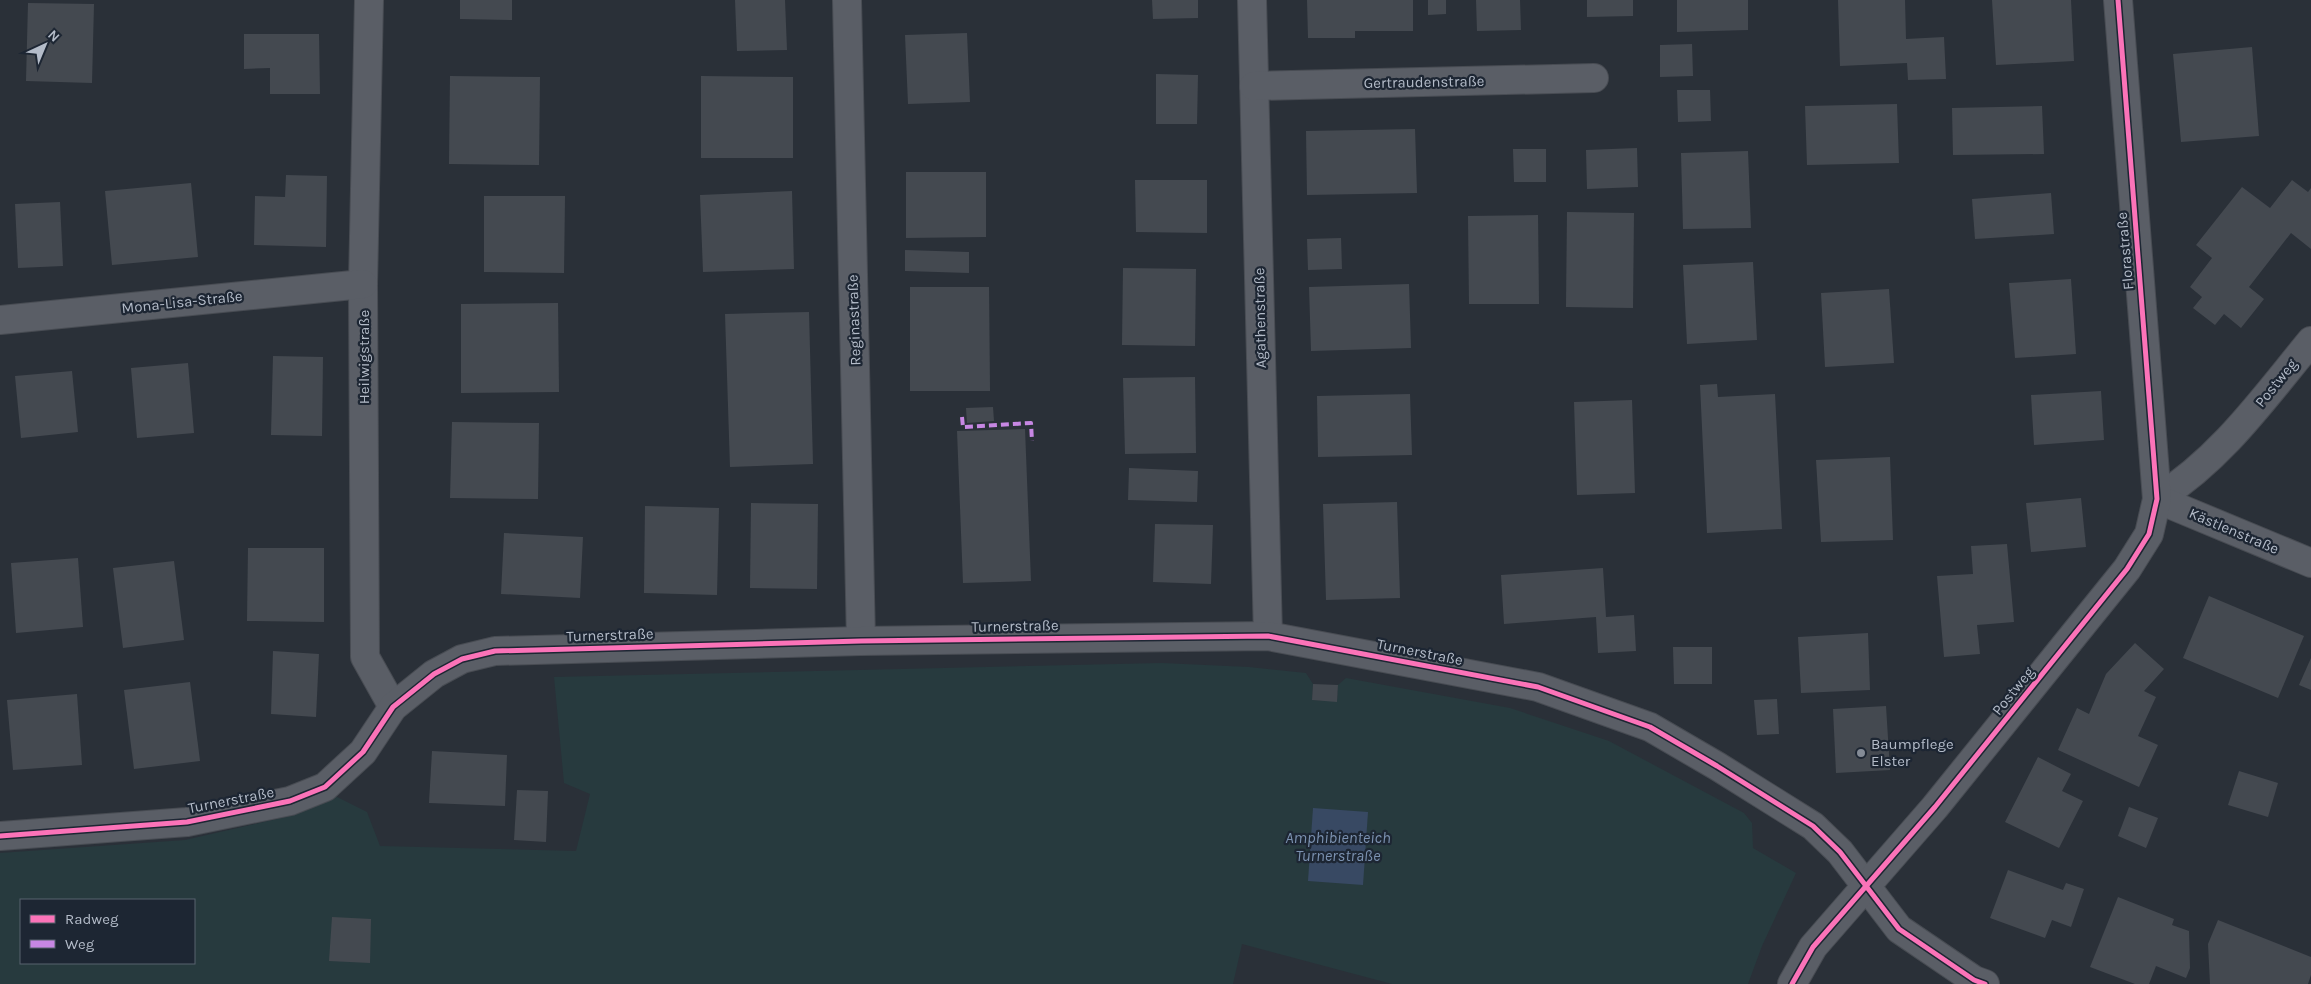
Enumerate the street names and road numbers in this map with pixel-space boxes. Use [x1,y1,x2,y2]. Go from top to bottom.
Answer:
street label: Gertraudenstraße [1363,72,1485,92]
street label: Florastraße [2113,211,2137,291]
street label: Agathenstraße [1250,267,1270,369]
street label: Reginastraße [843,274,865,366]
street label: Mona-Lisa-Straße [121,287,243,317]
street label: Heilwigstraße [355,310,373,404]
street label: Postweg [2251,355,2301,411]
street label: Kästlenstraße [2186,504,2282,558]
street label: Turnerstraße [971,616,1059,636]
street label: Turnerstraße [566,624,654,646]
street label: Turnerstraße [1375,635,1465,669]
street label: Postweg [1988,663,2038,719]
street label: Turnerstraße [186,783,276,817]

